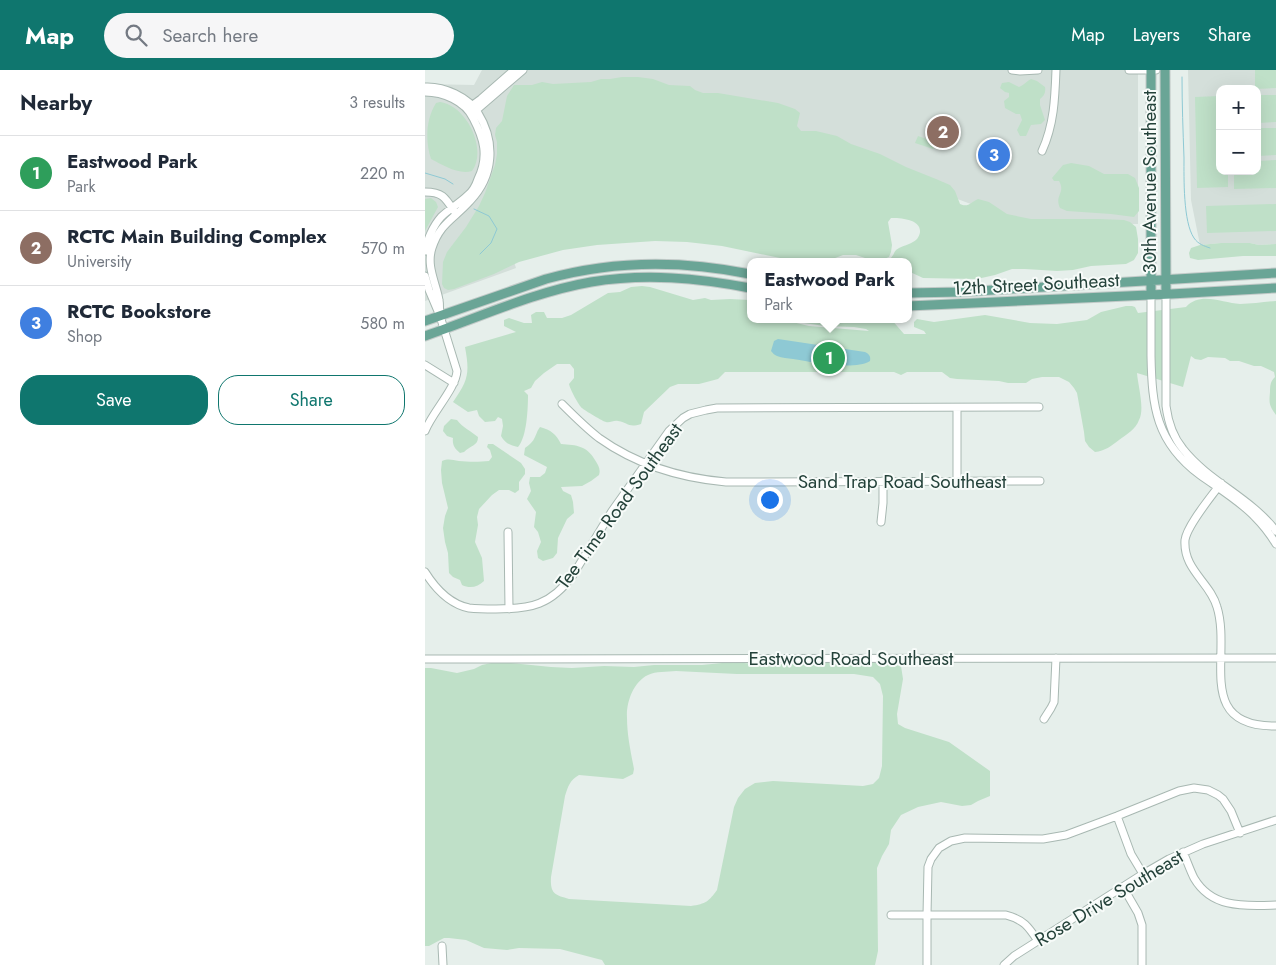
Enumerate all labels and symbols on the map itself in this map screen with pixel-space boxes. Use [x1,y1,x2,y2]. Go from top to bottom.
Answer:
street label: 30th Avenue Southeast [1136,90,1163,274]
pin: 2 [927,113,959,151]
pin: 3 [978,136,1010,174]
street label: 12th Street Southeast [952,266,1121,302]
pin: 1 [813,339,845,377]
street label: Tee Time Road Southeast [549,417,689,595]
street label: Sand Trap Road Southeast [798,468,1007,495]
your location [757,487,783,513]
street label: Eastwood Road Southeast [749,645,954,672]
street label: Rose Drive Southeast [1030,843,1189,953]

